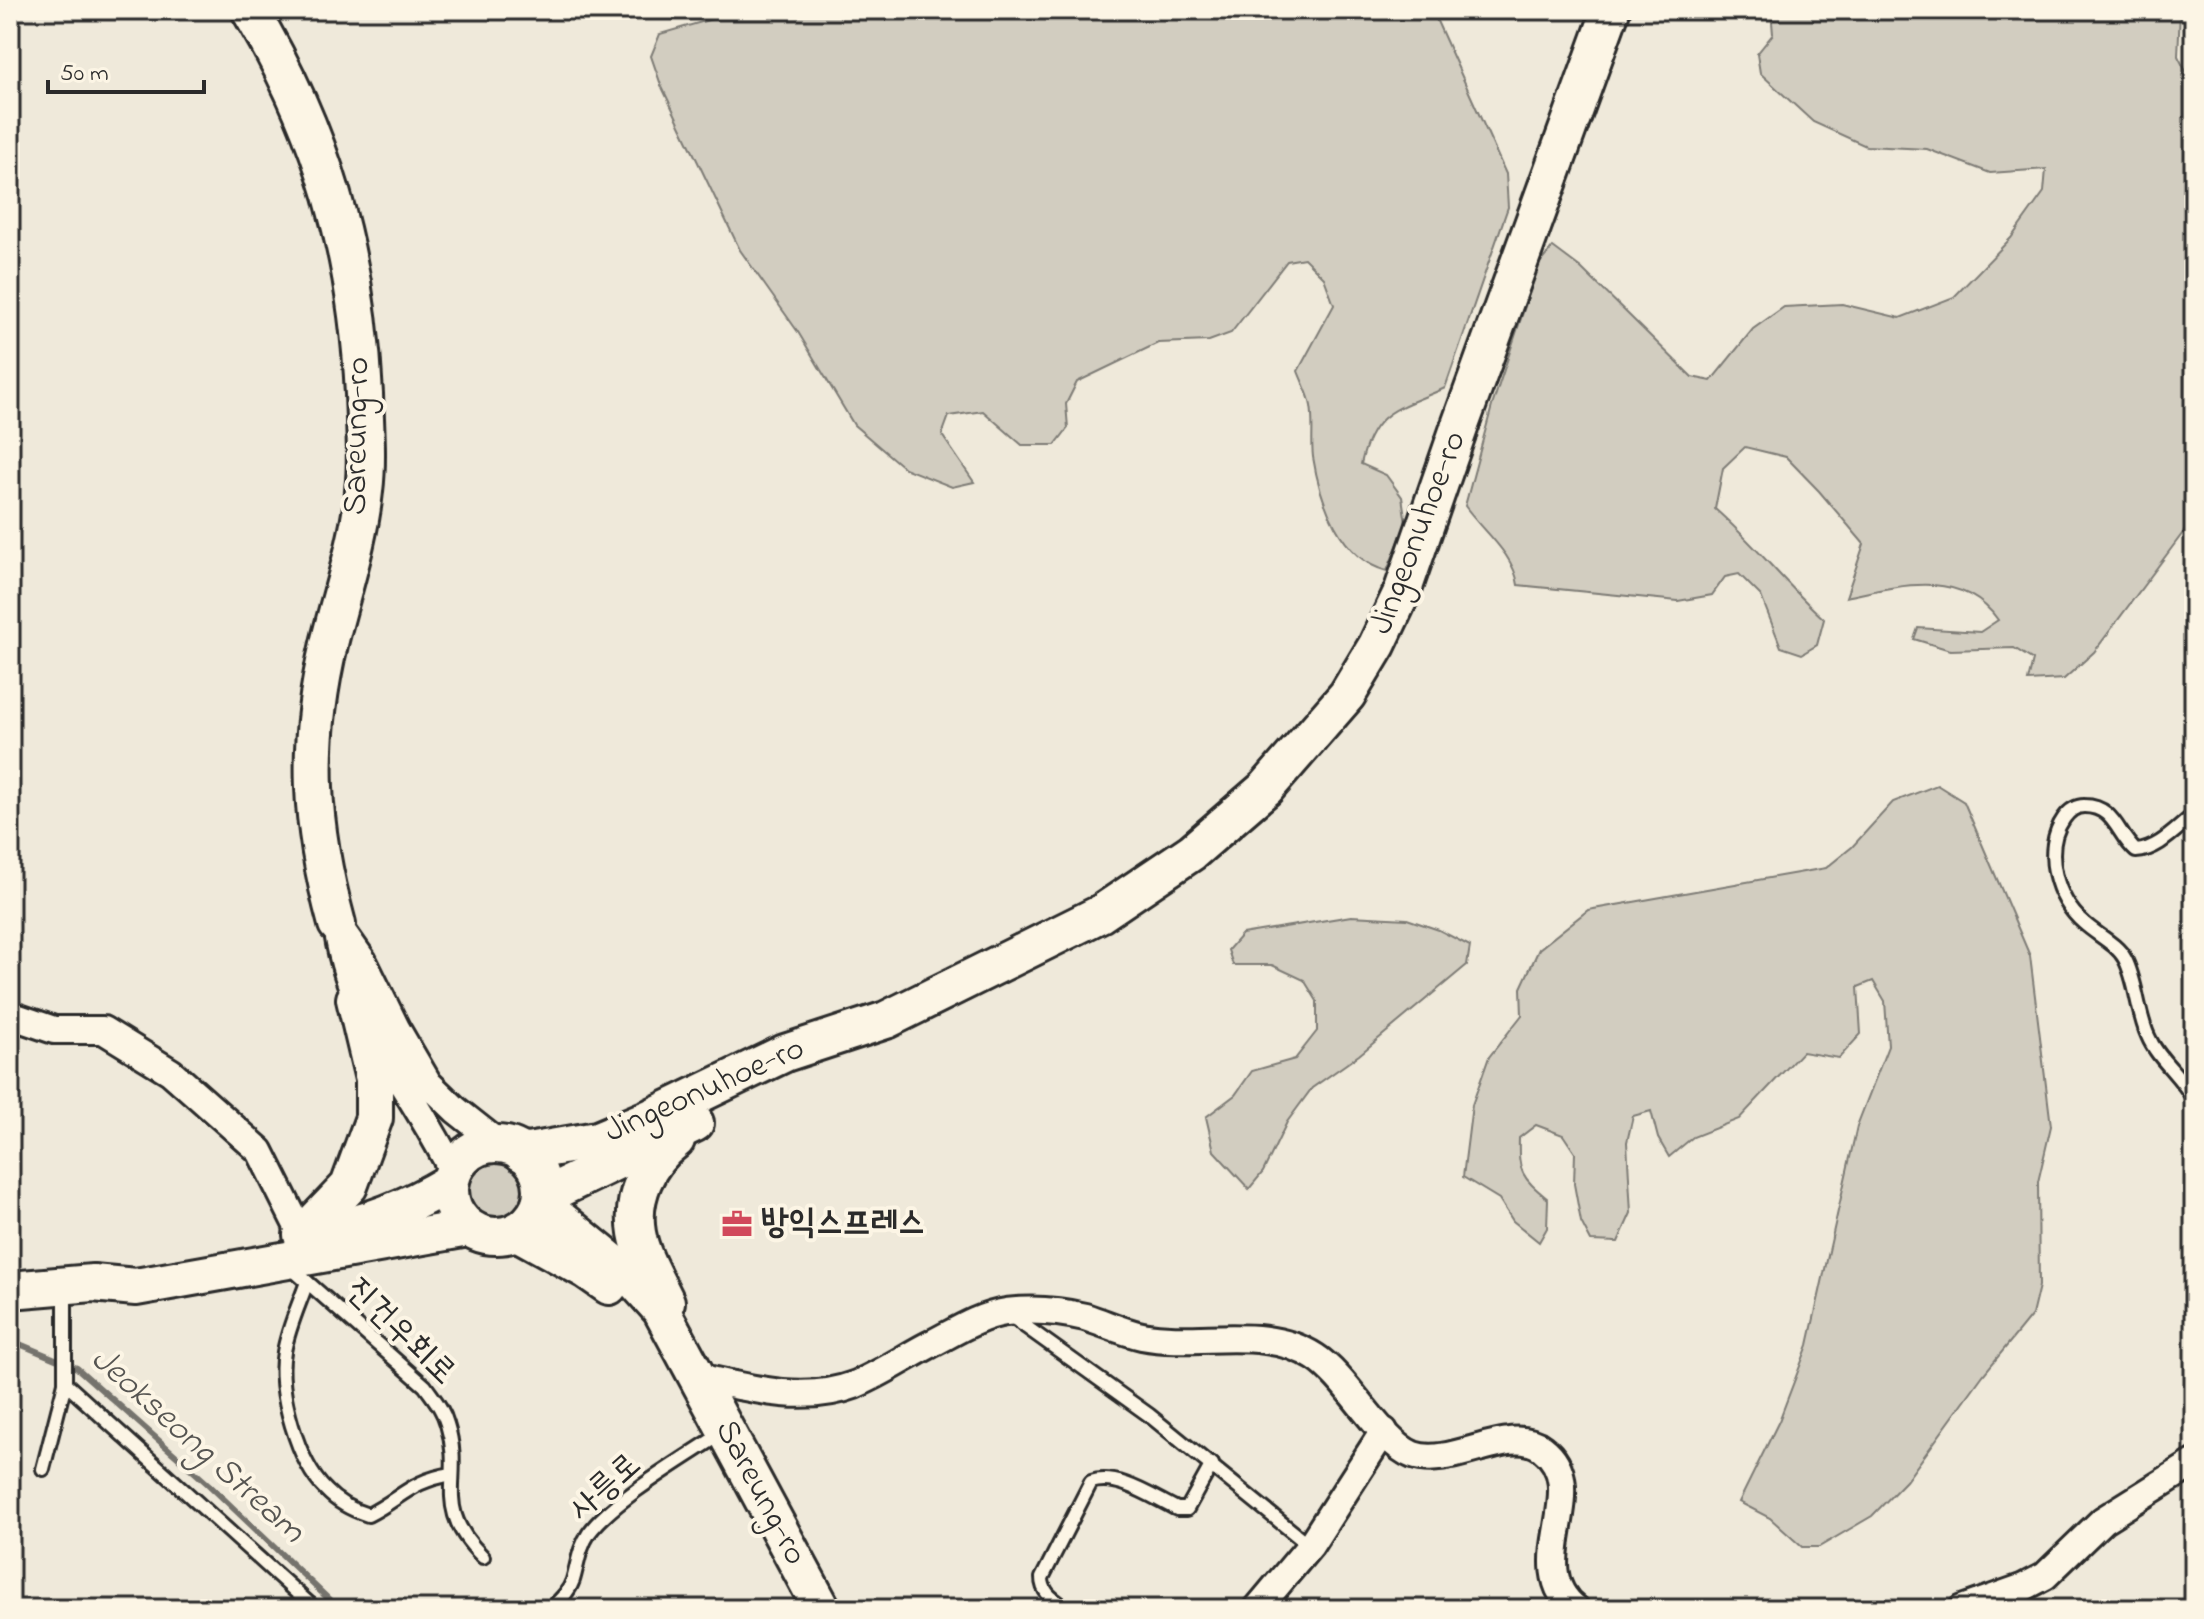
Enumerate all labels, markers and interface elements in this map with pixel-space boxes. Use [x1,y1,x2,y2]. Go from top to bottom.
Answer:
scale bar [48,44,204,94]
text: 50 m [60,57,109,92]
street label: Sareung-ro [332,356,384,516]
street label: Jingeonuhoe-ro [1357,424,1481,642]
street label: Jingeonuhoe-ro [597,1025,813,1157]
place label: 방익스프레스 [761,1199,925,1249]
office icon: 방익스프레스 [720,1207,754,1241]
street label: 진건우회로 [333,1267,467,1397]
water label: Jeokseong Stream [78,1335,317,1558]
street label: Sareung-ro [701,1411,819,1575]
street label: 사릉로 [559,1442,653,1534]

